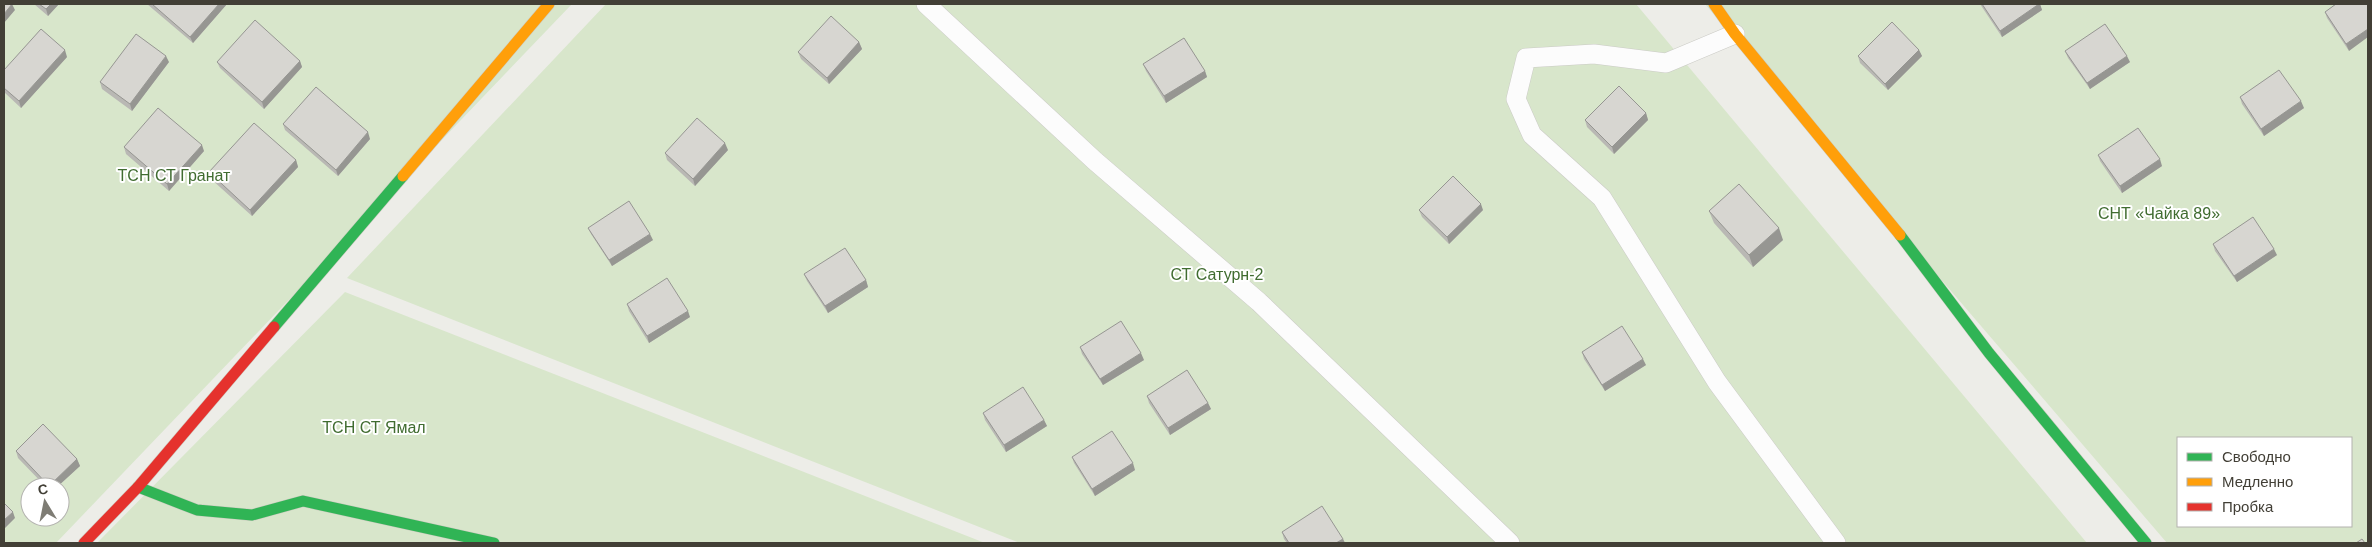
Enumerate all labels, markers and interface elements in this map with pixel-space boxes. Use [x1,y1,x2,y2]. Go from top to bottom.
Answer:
park label: ТСН СТ Гранат [118,167,231,184]
park label: СНТ «Чайка 89» [2098,205,2220,222]
park label: СТ Сатурн-2 [1171,266,1264,283]
park label: ТСН СТ Ямал [322,419,426,436]
legend [2177,437,2352,527]
text: Свободно [2222,448,2291,465]
text: Медленно [2222,473,2293,490]
north arrow [20,477,70,527]
text: С [36,480,49,498]
text: Пробка [2222,498,2274,515]

